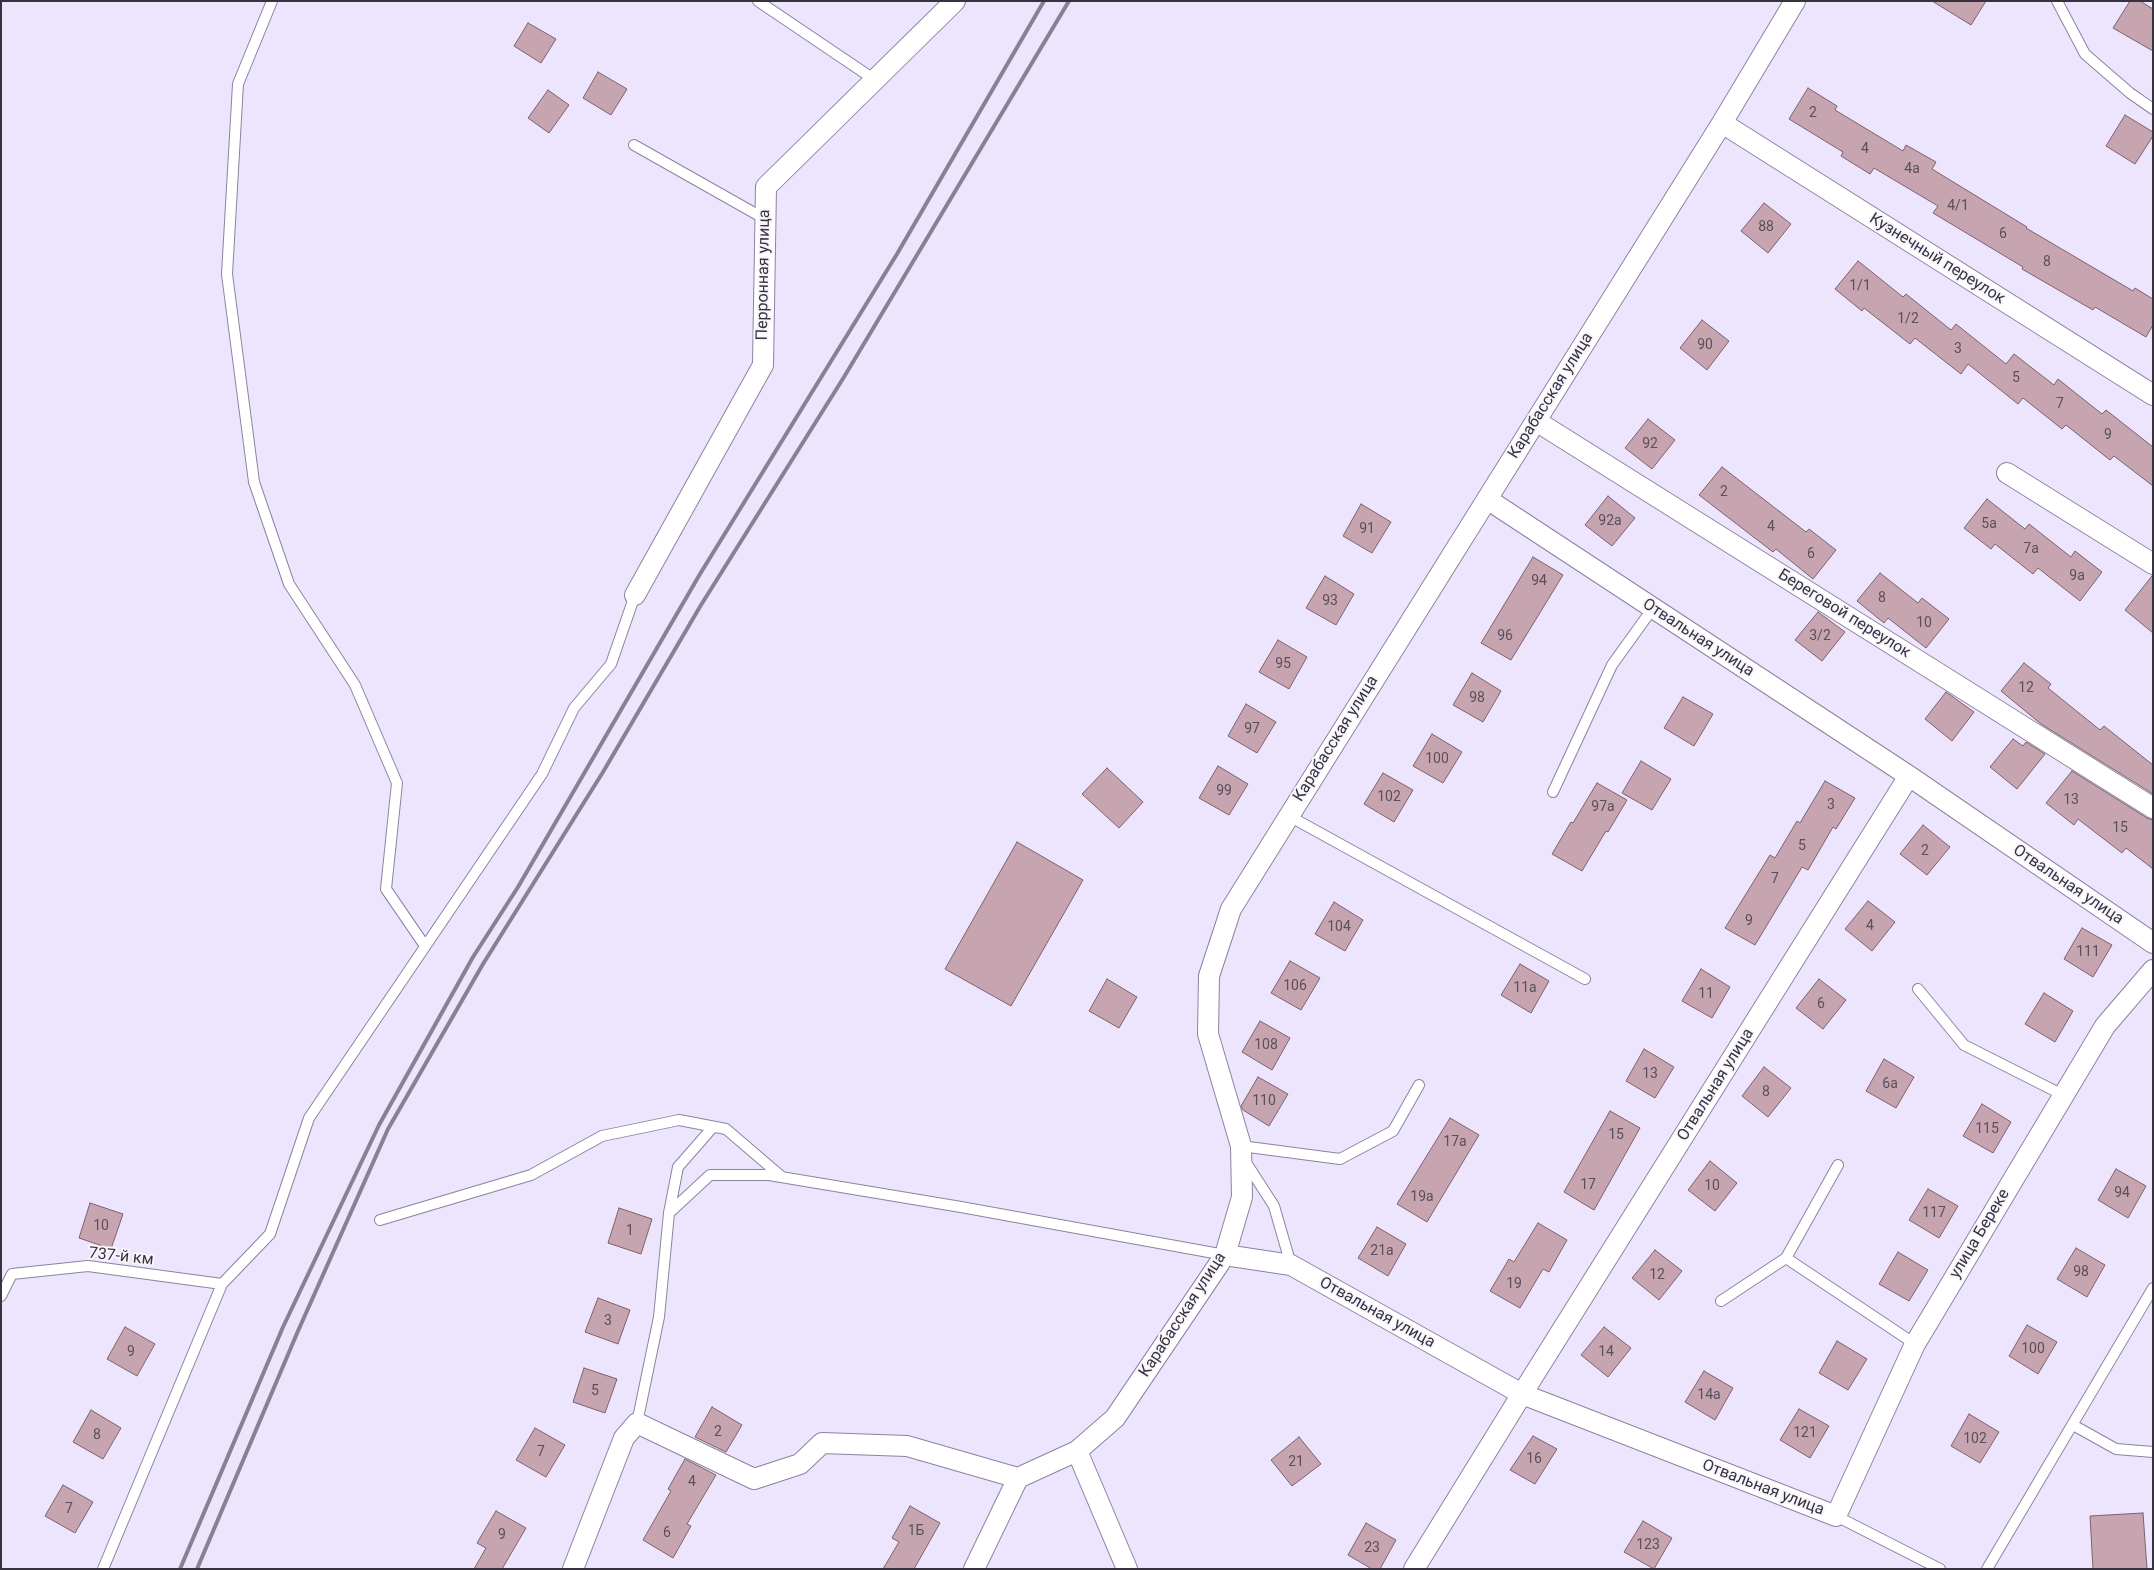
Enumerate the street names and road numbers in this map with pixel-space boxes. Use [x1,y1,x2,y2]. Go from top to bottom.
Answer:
street label: Перронная улица [753,209,775,341]
street label: Кузнечный переулок [1866,209,2008,309]
street label: Карабасская улица [1504,329,1598,463]
street label: Береговой переулок [1774,565,1914,663]
street label: Отвальная улица [1639,595,1757,681]
street label: Карабасская улица [1289,672,1383,806]
street label: Отвальная улица [2009,841,2127,929]
street label: Отвальная улица [1674,1025,1758,1145]
street label: улица Береке [1946,1186,2014,1282]
street label: 737-й км [88,1244,154,1270]
street label: Карабасская улица [1135,1249,1231,1381]
street label: Отвальная улица [1316,1273,1438,1353]
street label: Отвальная улица [1699,1456,1827,1520]

